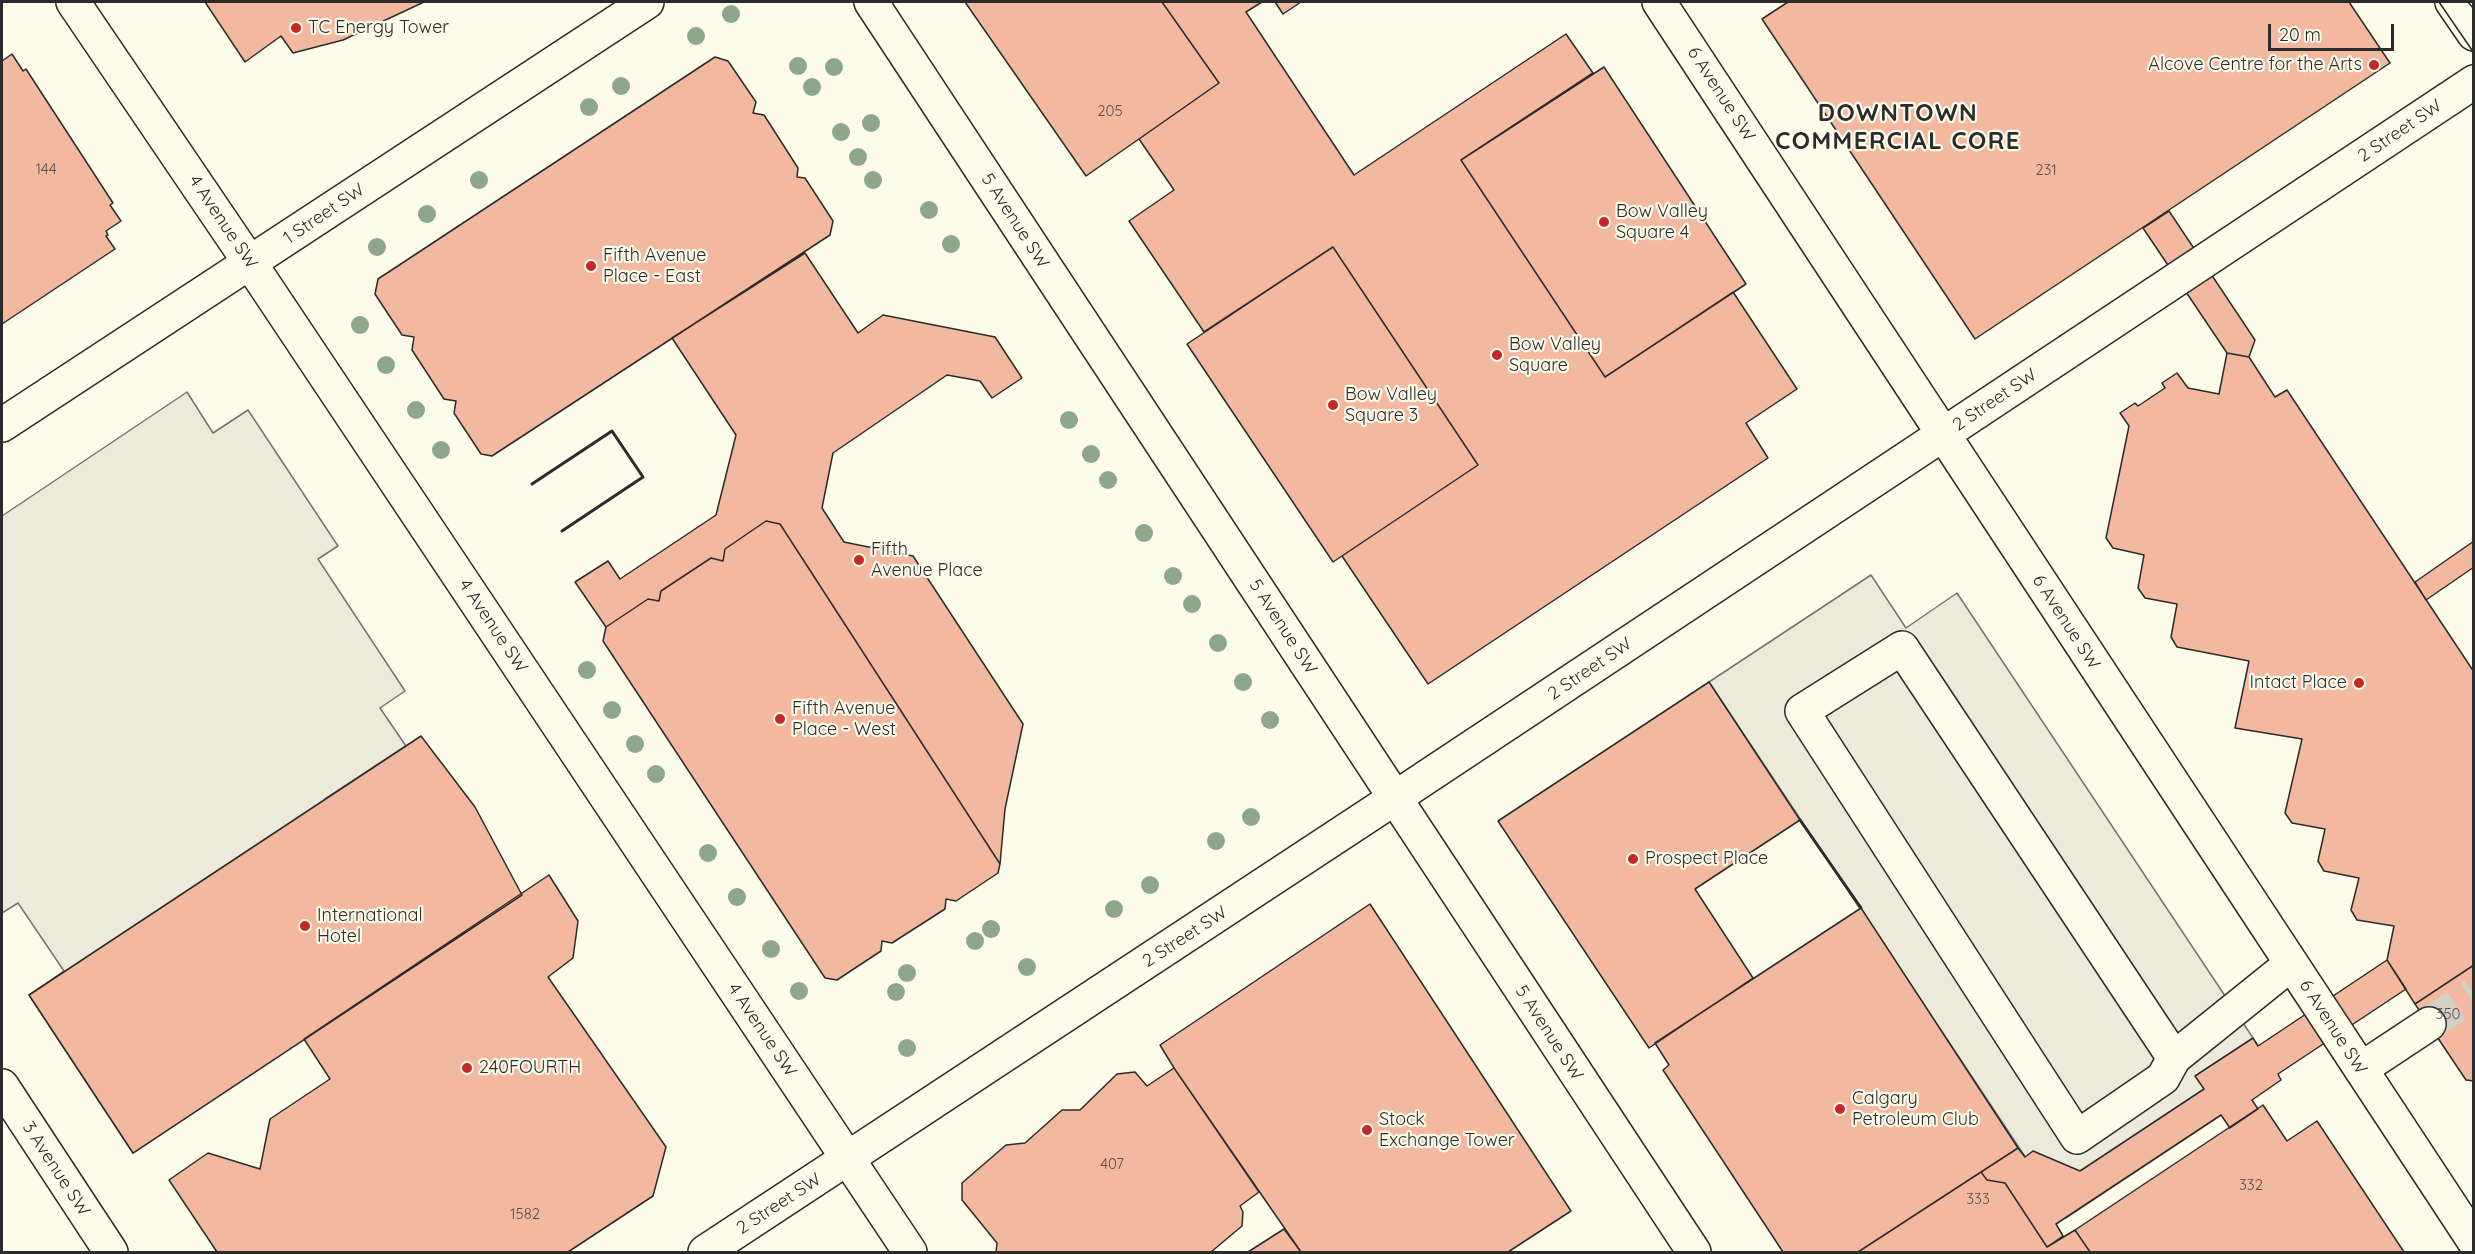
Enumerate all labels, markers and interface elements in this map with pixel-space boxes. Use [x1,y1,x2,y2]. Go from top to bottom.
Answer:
scale bar [2271,12,2397,50]
place label: TC Energy Tower [308,17,449,39]
marker: TC Energy Tower [289,21,303,35]
text: 20 m [2279,23,2321,46]
street label: 6 Avenue SW [1682,43,1760,145]
place label: Alcove Centre for the Arts [2148,54,2362,76]
marker: Alcove Centre for the Arts [2367,58,2381,72]
street label: 2 Street SW [2354,95,2446,167]
district label: DOWNTOWN COMMERCIAL CORE [1775,100,2021,156]
house number: 205 [1097,102,1123,120]
house number: 144 [35,160,57,178]
house number: 231 [2035,161,2057,179]
street label: 5 Avenue SW [976,170,1054,272]
street label: 4 Avenue SW [184,171,262,273]
street label: 1 Street SW [279,179,369,249]
place label: Bow Valley Square 4 [1616,201,1708,244]
marker: Bow Valley Square 4 [1597,215,1611,229]
place label: Fifth Avenue Place - East [603,245,706,288]
marker: Fifth Avenue Place - East [584,259,598,273]
place label: Bow Valley Square [1509,334,1601,376]
marker: Bow Valley Square [1490,348,1504,362]
street label: 2 Street SW [1949,364,2041,436]
place label: Bow Valley Square 3 [1345,384,1437,426]
marker: Bow Valley Square 3 [1326,398,1340,412]
place label: Fifth Avenue Place [871,539,983,582]
marker: Fifth Avenue Place [852,553,866,567]
street label: 6 Avenue SW [2027,571,2105,673]
street label: 4 Avenue SW [454,575,532,677]
street label: 5 Avenue SW [1244,576,1322,678]
street label: 2 Street SW [1544,633,1636,705]
place label: Intact Place [2249,672,2347,694]
marker: Intact Place [2352,676,2366,690]
place label: Fifth Avenue Place - West [792,698,896,740]
marker: Fifth Avenue Place - West [773,712,787,726]
place label: Prospect Place [1645,848,1768,870]
marker: Prospect Place [1626,852,1640,866]
street label: 2 Street SW [1139,902,1231,972]
place label: International Hotel [317,905,423,948]
marker: International Hotel [298,919,312,933]
street label: 6 Avenue SW [2294,976,2372,1078]
street label: 4 Avenue SW [723,979,801,1081]
street label: 5 Avenue SW [1510,982,1588,1084]
house number: 350 [2436,1005,2460,1023]
place label: 240FOURTH [479,1057,581,1079]
marker: 240FOURTH [460,1061,474,1075]
place label: Calgary Petroleum Club [1852,1088,1979,1130]
marker: Calgary Petroleum Club [1833,1102,1847,1116]
place label: Stock Exchange Tower [1379,1109,1515,1152]
street label: 3 Avenue SW [17,1118,95,1220]
marker: Stock Exchange Tower [1360,1123,1374,1137]
house number: 407 [1100,1155,1124,1173]
street label: 2 Street SW [733,1169,825,1239]
house number: 332 [2239,1176,2263,1194]
house number: 333 [1966,1190,1990,1208]
house number: 1582 [510,1205,540,1223]

